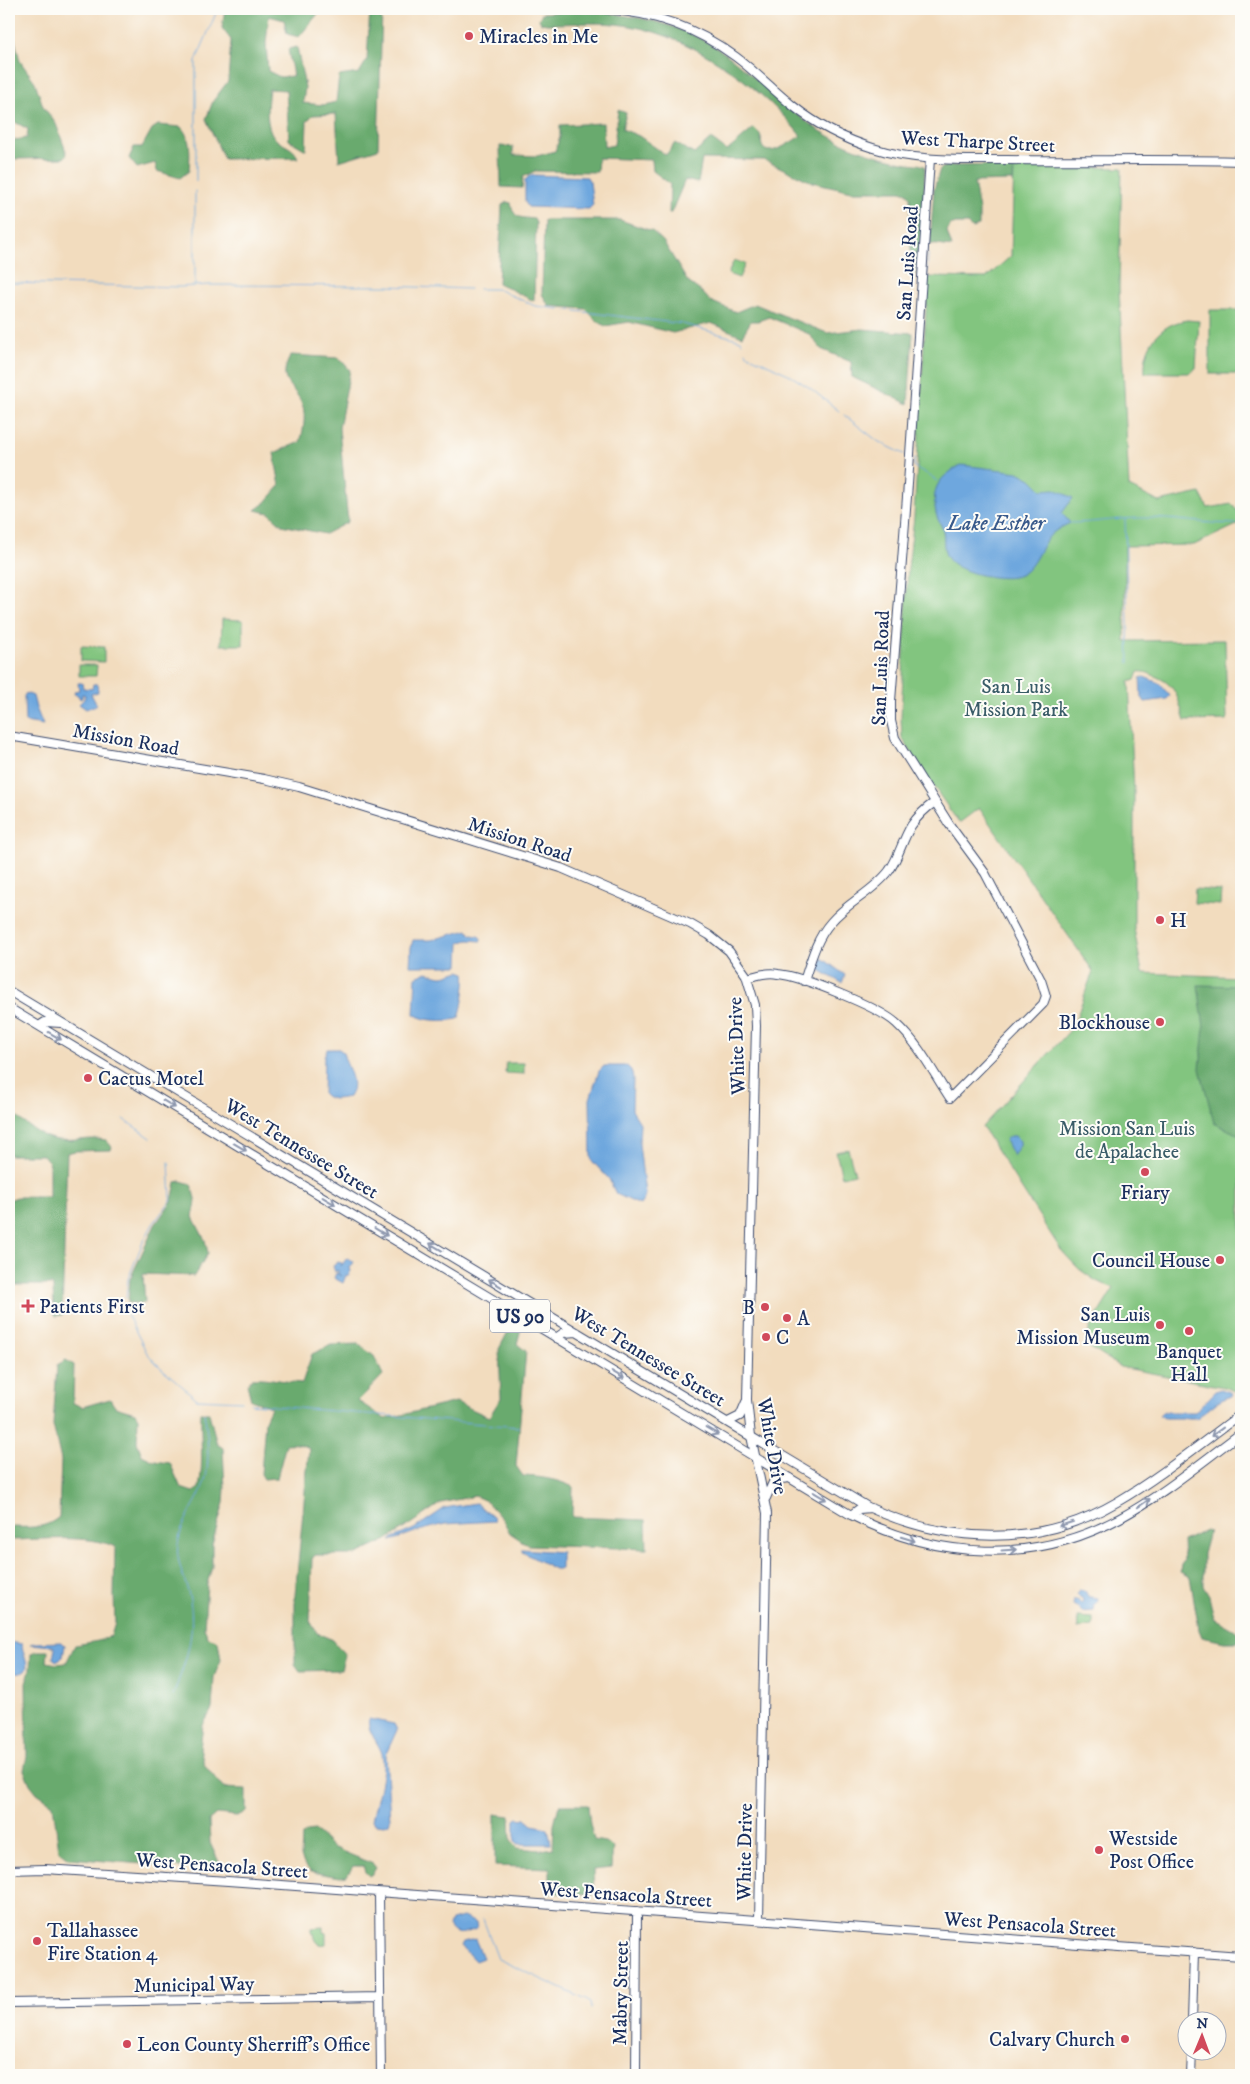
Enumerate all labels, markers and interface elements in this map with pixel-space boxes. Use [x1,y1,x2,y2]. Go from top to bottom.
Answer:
place label: Miracles in Me [479,25,598,50]
marker: Miracles in Me [463,30,475,42]
street label: West Tharpe Street [899,126,1056,159]
street label: San Luis Road [892,205,925,322]
water label: Lake Esther [946,511,1046,537]
street label: San Luis Road [867,610,896,726]
park label: San Luis Mission Park [964,675,1068,723]
street label: Mission Road [70,719,181,762]
street label: Mission Road [464,812,575,869]
place label: H [1170,909,1187,934]
marker: H [1154,914,1166,926]
street label: White Drive [723,997,752,1096]
place label: Blockhouse [1058,1011,1150,1036]
marker: Blockhouse [1154,1016,1166,1028]
one-way arrow [48,1031,62,1041]
place label: Cactus Motel [98,1067,204,1092]
marker: Cactus Motel [82,1072,94,1084]
street label: West Tennessee Street [219,1093,383,1205]
one-way arrow [161,1099,175,1109]
park label: Mission San Luis de Apalachee [1059,1117,1195,1165]
one-way arrow [233,1143,247,1153]
marker: Friary [1139,1166,1151,1178]
place label: Friary [1120,1181,1170,1206]
one-way arrow [321,1196,335,1206]
one-way arrow [373,1227,387,1237]
one-way arrow [428,1242,443,1252]
place label: Council House [1092,1249,1210,1274]
marker: Council House [1214,1254,1226,1266]
one-way arrow [488,1277,502,1287]
place label: Patients First [39,1295,145,1320]
place label: B [742,1296,755,1321]
marker: Patients First [21,1299,35,1313]
road number: US 90 [490,1300,550,1332]
street label: West Tennessee Street [566,1301,730,1413]
marker: B [759,1301,771,1313]
place label: San Luis Mission Museum [1016,1303,1150,1351]
place label: A [797,1307,810,1332]
marker: A [781,1312,793,1324]
marker: San Luis Mission Museum [1154,1319,1166,1331]
marker: Banquet Hall [1183,1325,1195,1337]
place label: C [776,1326,789,1351]
marker: C [760,1331,772,1343]
place label: Banquet Hall [1156,1340,1222,1388]
one-way arrow [611,1370,625,1380]
street label: White Drive [751,1395,792,1497]
one-way arrow [704,1426,718,1436]
one-way arrow [1210,1427,1224,1437]
one-way arrow [812,1492,826,1502]
one-way arrow [1137,1498,1151,1508]
one-way arrow [1059,1519,1075,1529]
one-way arrow [899,1534,915,1544]
one-way arrow [1001,1546,1017,1555]
street label: White Drive [732,1803,759,1902]
place label: Westside Post Office [1108,1827,1194,1875]
marker: Westside Post Office [1093,1844,1105,1856]
street label: West Pensacola Street [134,1848,309,1885]
street label: West Pensacola Street [538,1877,713,1914]
street label: West Pensacola Street [942,1907,1117,1944]
place label: Tallahassee Fire Station 4 [47,1919,158,1967]
marker: Tallahassee Fire Station 4 [31,1935,43,1947]
street label: Mabry Street [608,1941,635,2046]
street label: Municipal Way [133,1972,255,1999]
north arrow [1178,2012,1228,2062]
text: N [1196,2015,1209,2033]
place label: Calvary Church [989,2028,1116,2053]
place label: Leon County Sherriff's Office [137,2033,370,2058]
marker: Calvary Church [1119,2033,1131,2045]
marker: Leon County Sherriff's Office [121,2038,133,2050]

